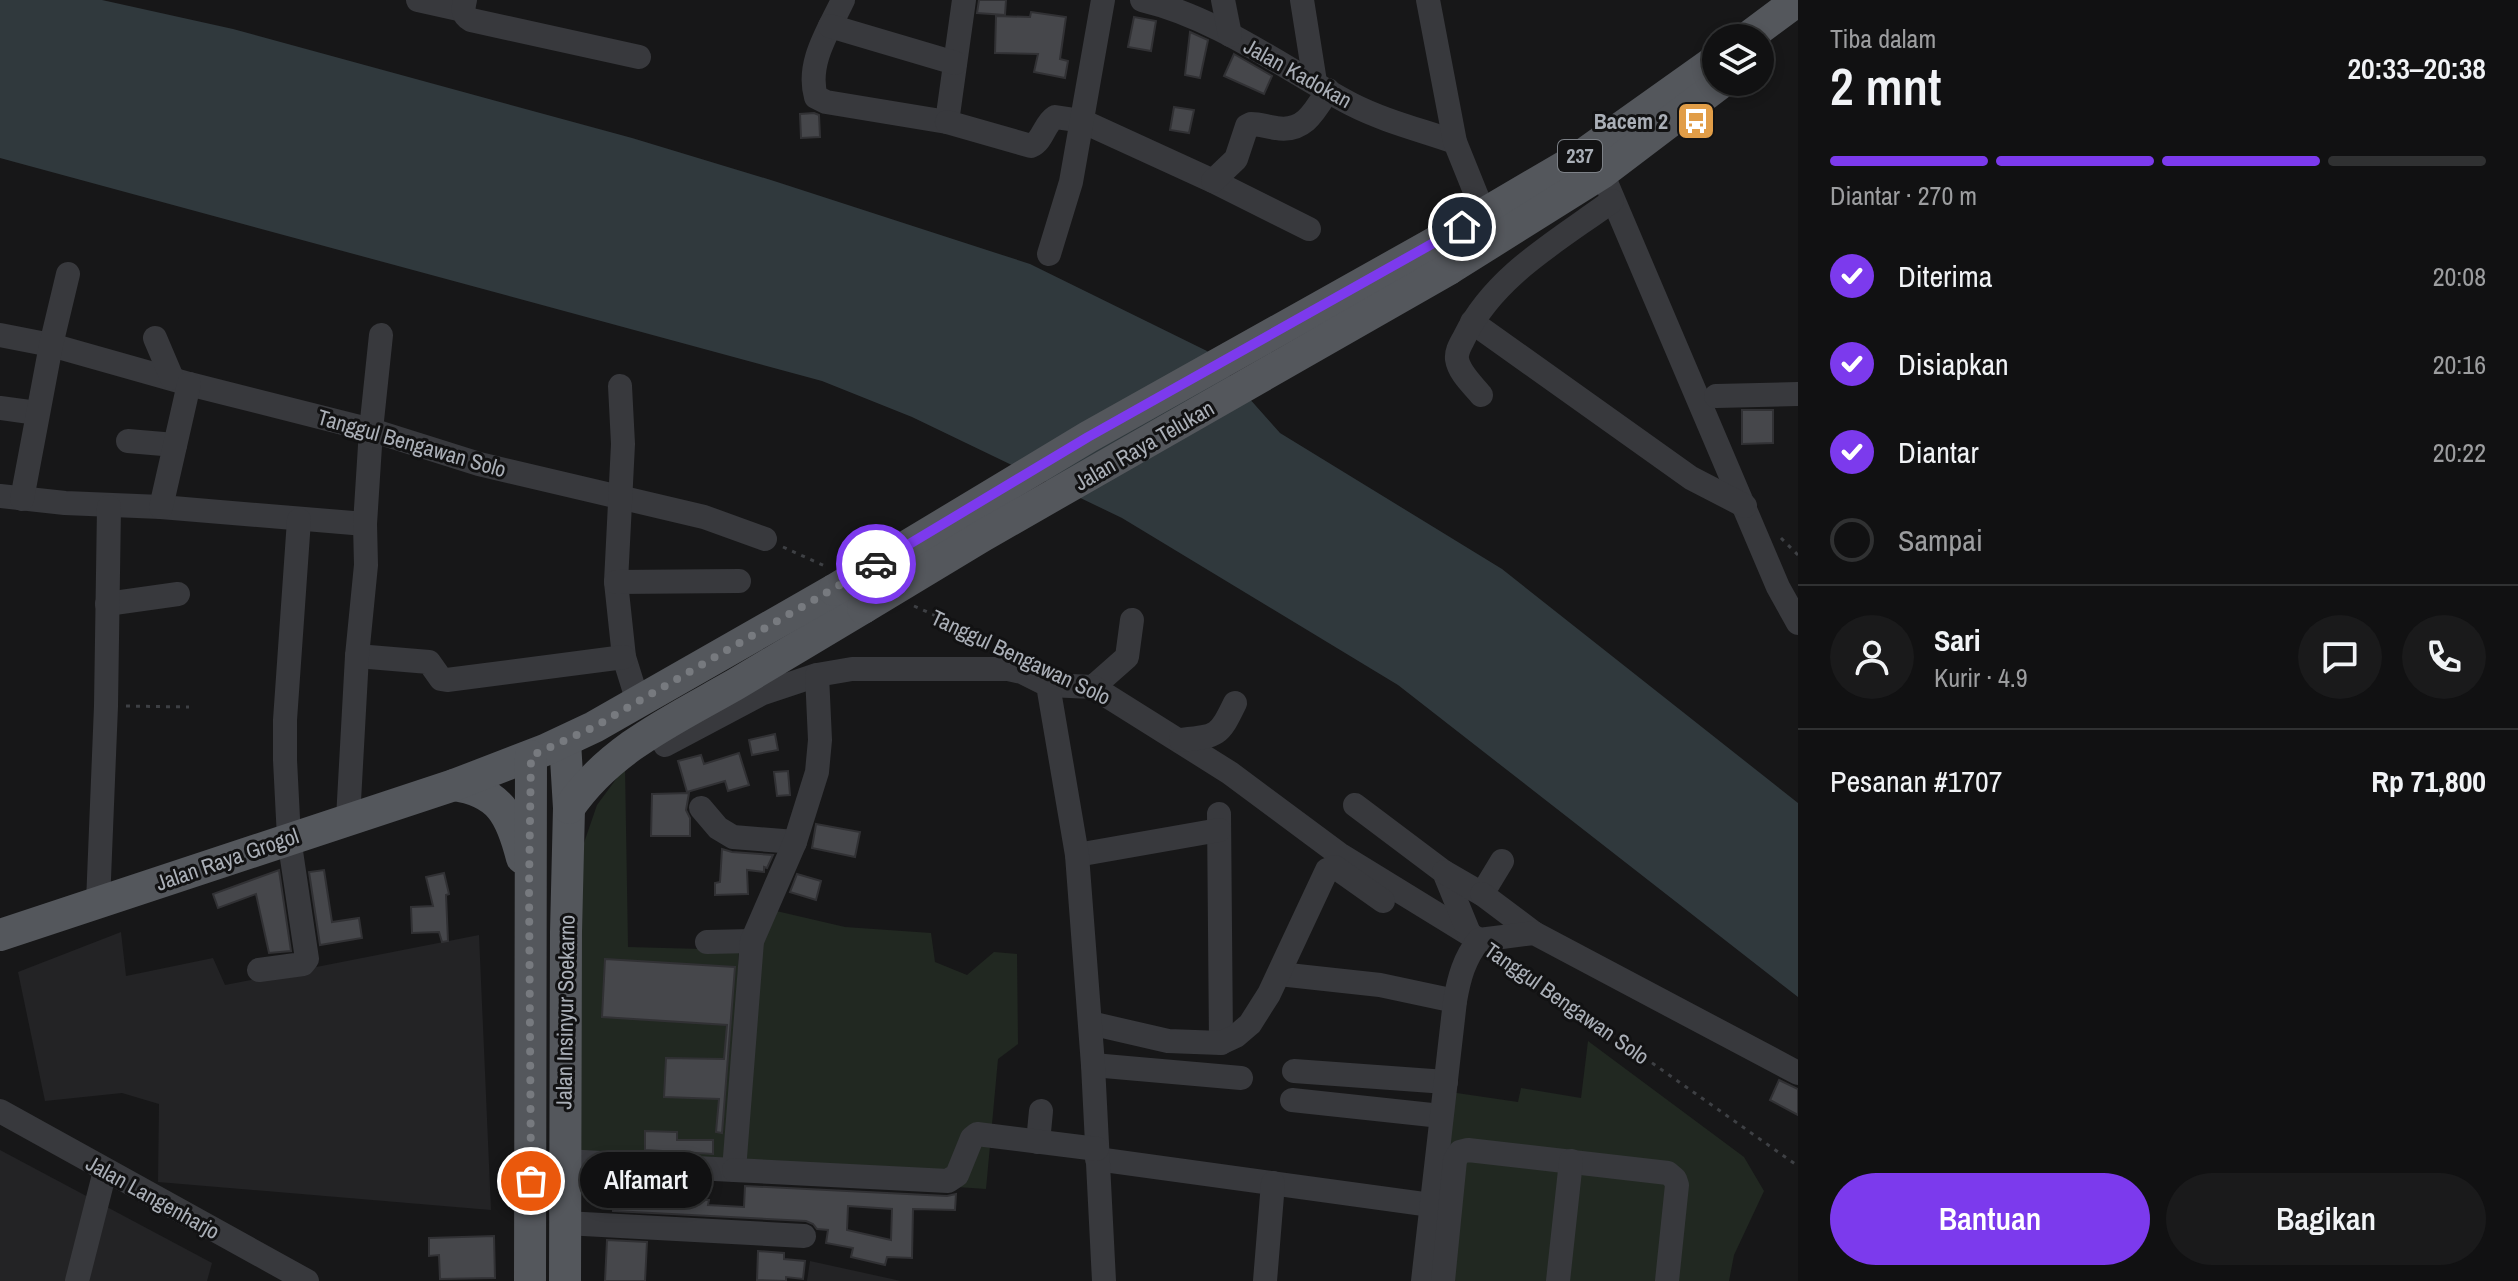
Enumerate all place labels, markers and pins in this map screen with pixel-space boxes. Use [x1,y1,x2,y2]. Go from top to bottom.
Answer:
bus stop icon: Bacem 2 [1675,100,1717,142]
place label: Bacem 2 [1594,106,1668,136]
pin [1428,193,1496,261]
pin [497,1147,565,1215]
callout: Alfamart [579,1153,711,1209]

